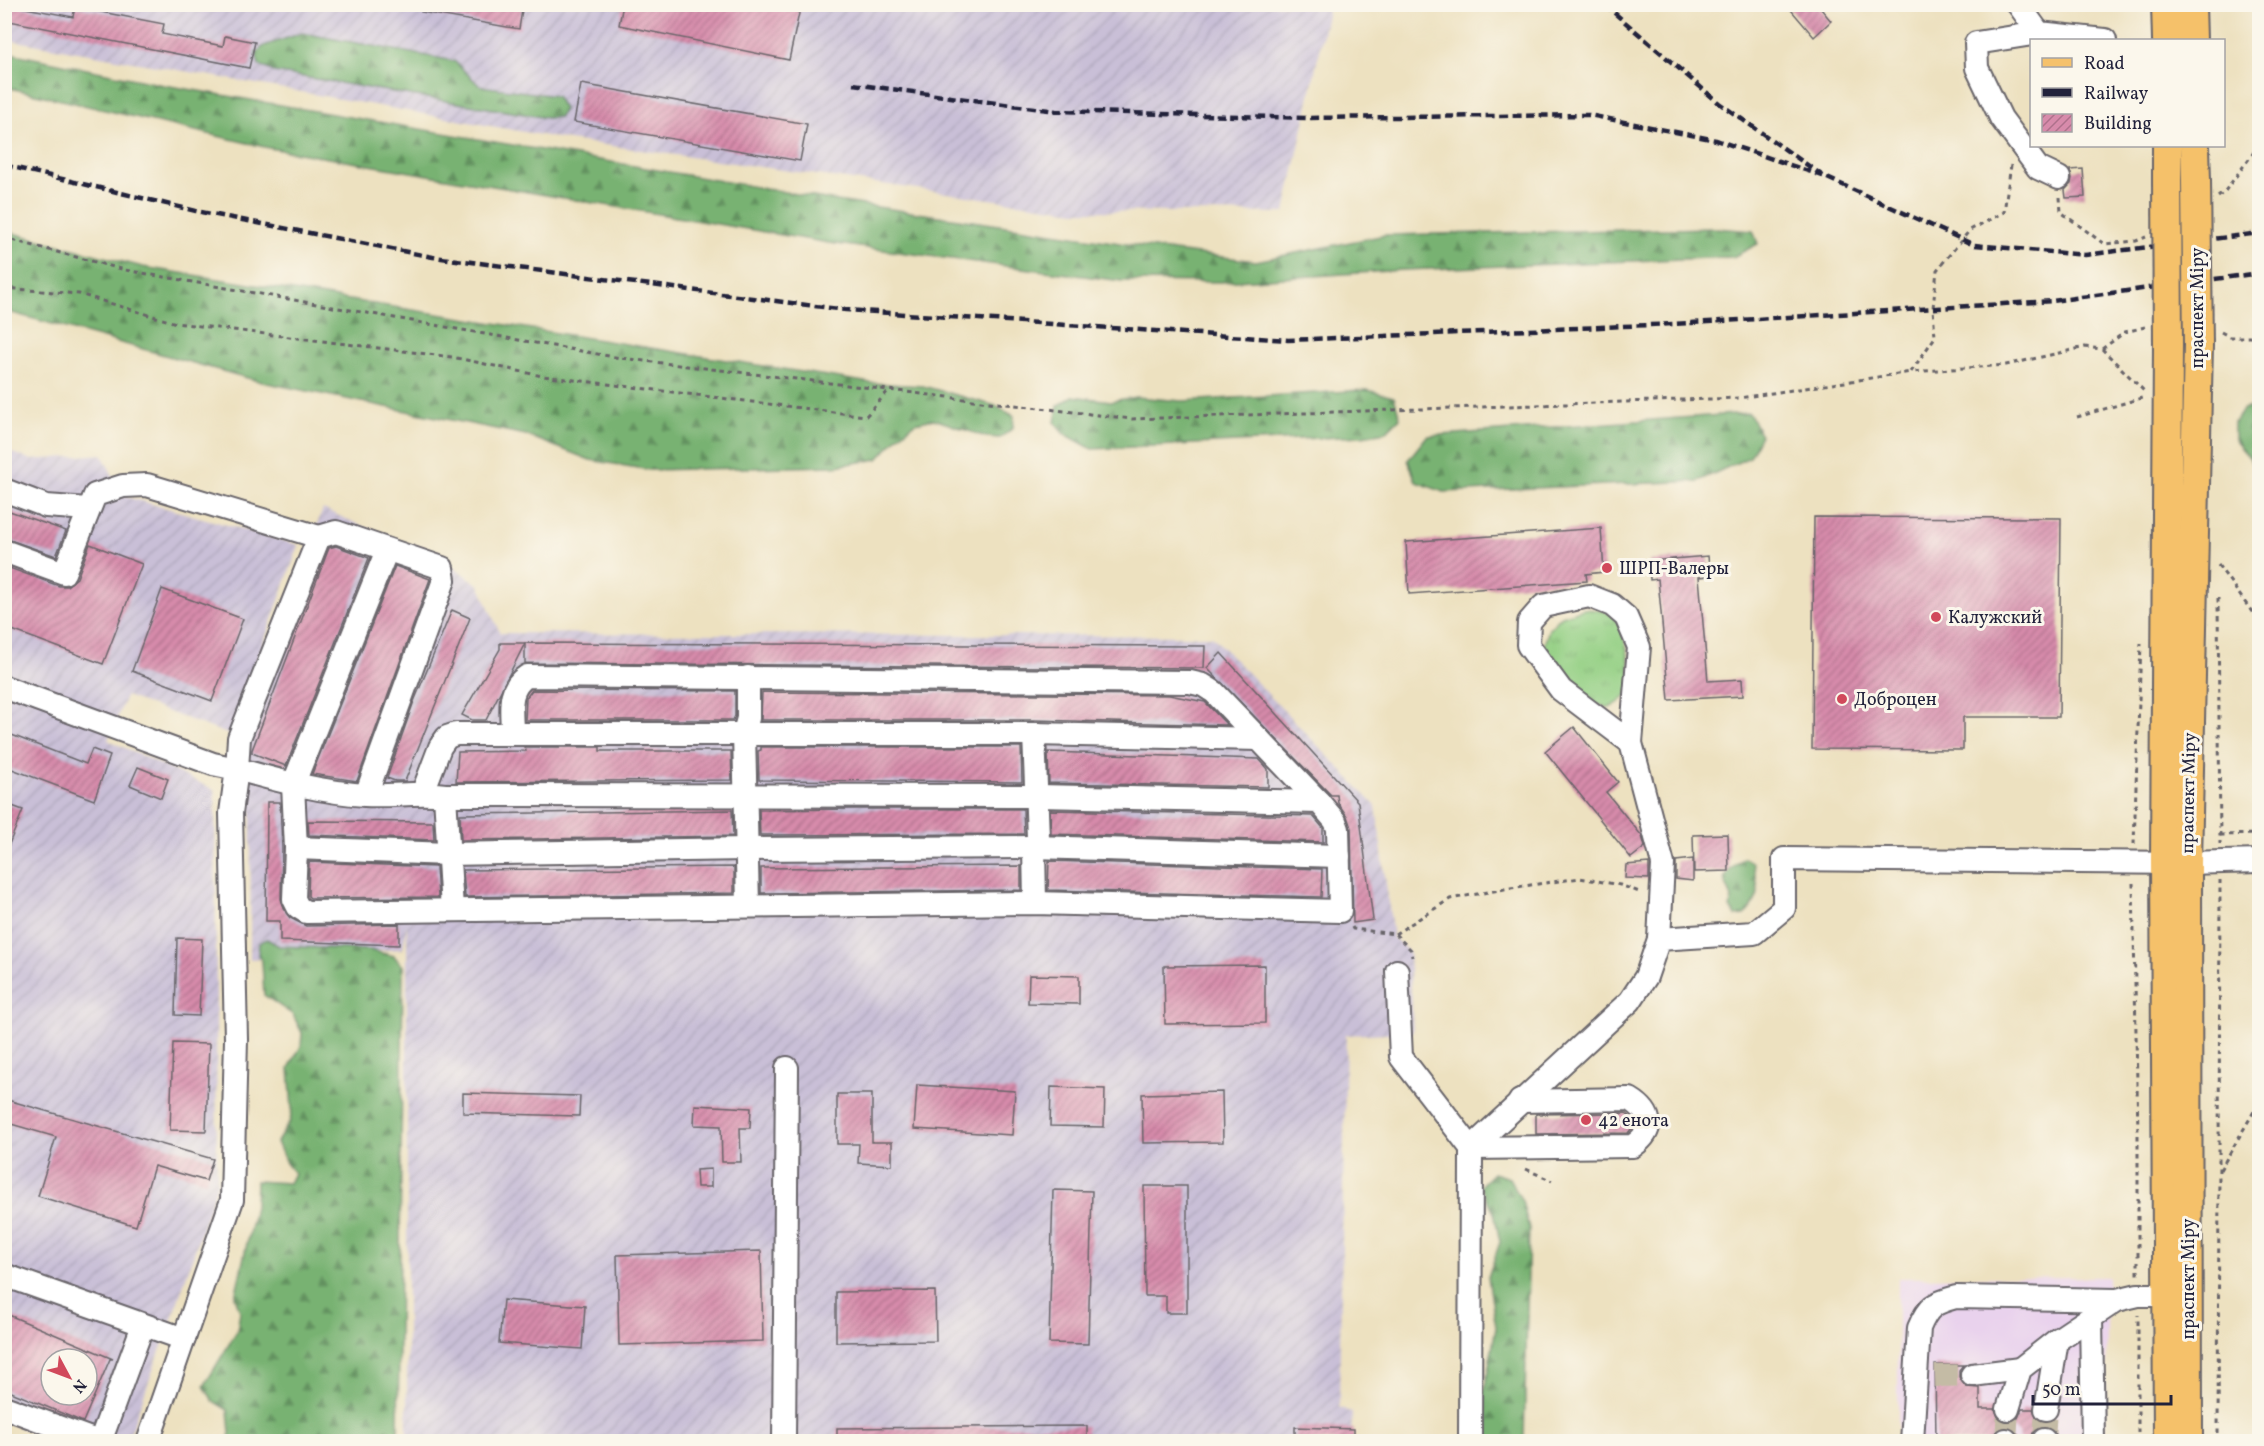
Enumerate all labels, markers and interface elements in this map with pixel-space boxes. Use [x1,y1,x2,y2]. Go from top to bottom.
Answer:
legend [2030,39,2225,147]
text: Road [2084,52,2125,77]
text: Railway [2084,82,2148,107]
text: Building [2084,112,2152,137]
street label: праспект Міру [2186,247,2211,369]
place label: ШРП-Валеры [1619,557,1729,582]
marker: ШРП-Валеры [1600,561,1614,575]
place label: Калужский [1948,606,2042,631]
marker: Калужский [1929,610,1943,624]
place label: Доброцен [1854,688,1937,713]
marker: Доброцен [1835,692,1849,706]
street label: праспект Міру [2176,732,2203,854]
place label: 42 енота [1598,1109,1669,1134]
marker: 42 енота [1579,1113,1593,1127]
street label: праспект Міру [2177,1218,2202,1340]
north arrow [39,1347,99,1407]
scale bar [2033,1368,2171,1406]
text: N [66,1374,91,1397]
text: 50 m [2042,1378,2081,1403]

